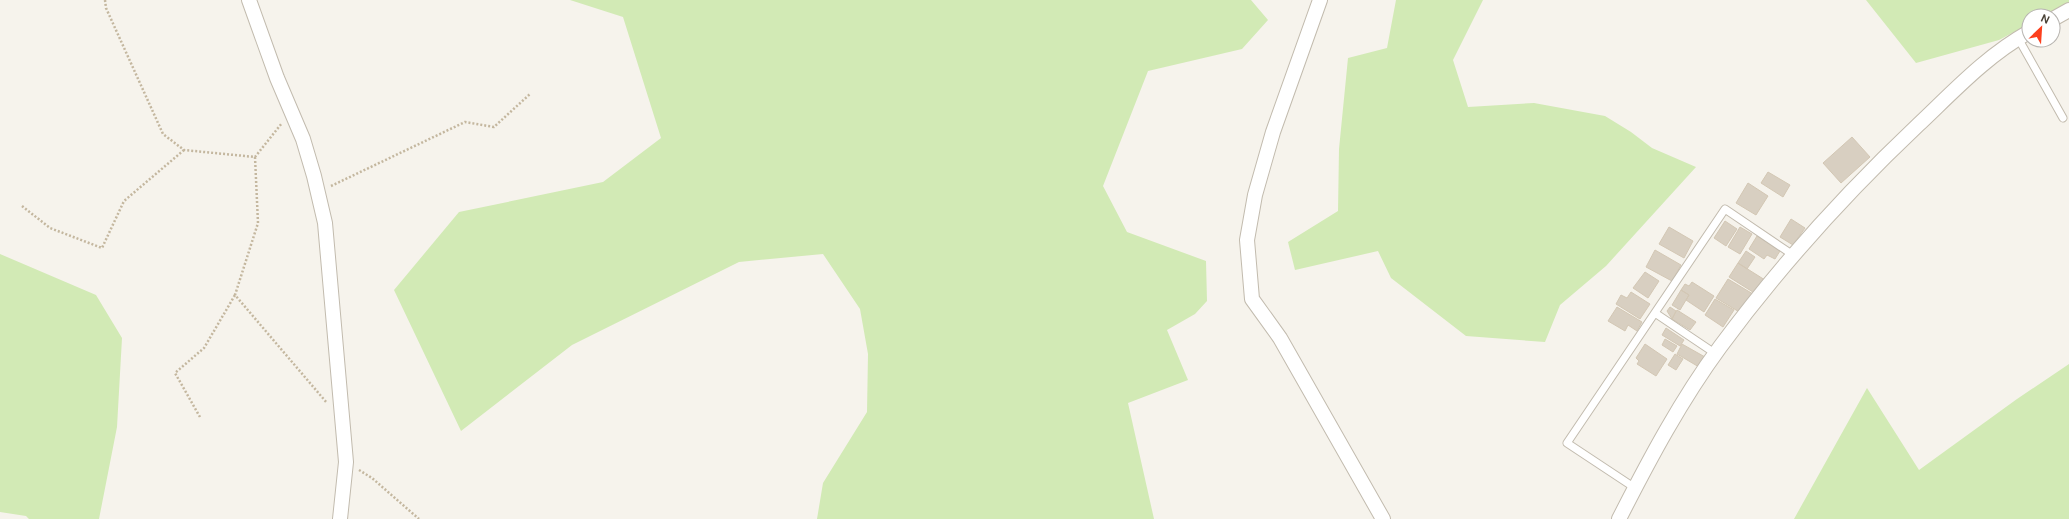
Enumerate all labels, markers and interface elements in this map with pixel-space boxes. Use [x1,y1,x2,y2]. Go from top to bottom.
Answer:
north arrow [2021,8,2061,48]
text: N [2039,11,2052,27]

